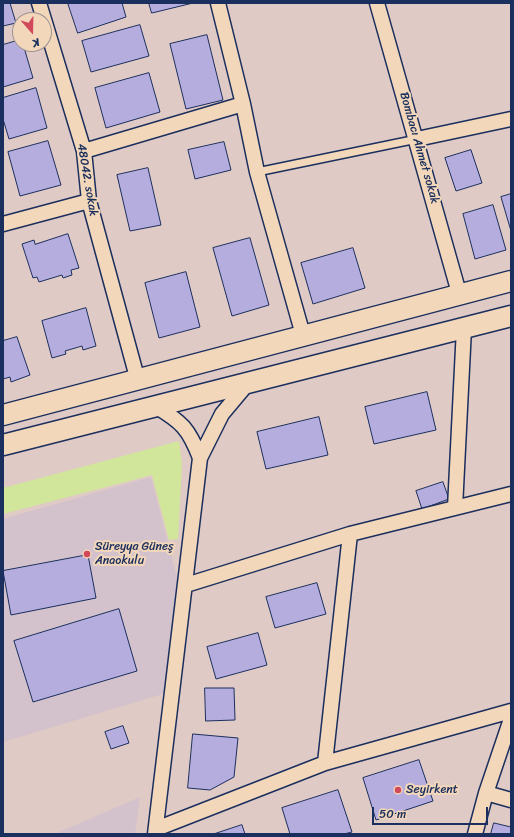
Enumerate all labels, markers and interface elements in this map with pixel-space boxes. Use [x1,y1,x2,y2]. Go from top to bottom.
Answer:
north arrow [12,12,52,52]
text: K [30,33,42,53]
street label: Bombacı Ahmet sokak [396,90,442,206]
street label: 48042. sokak [73,142,101,218]
place label: Süreyya Güneş Anaokulu [95,540,174,568]
marker: Süreyya Güneş Anaokulu [82,549,92,559]
place label: Seyirkent [406,783,458,797]
marker: Seyirkent [393,785,403,795]
scale bar [374,799,490,825]
text: 50 m [379,803,406,825]

